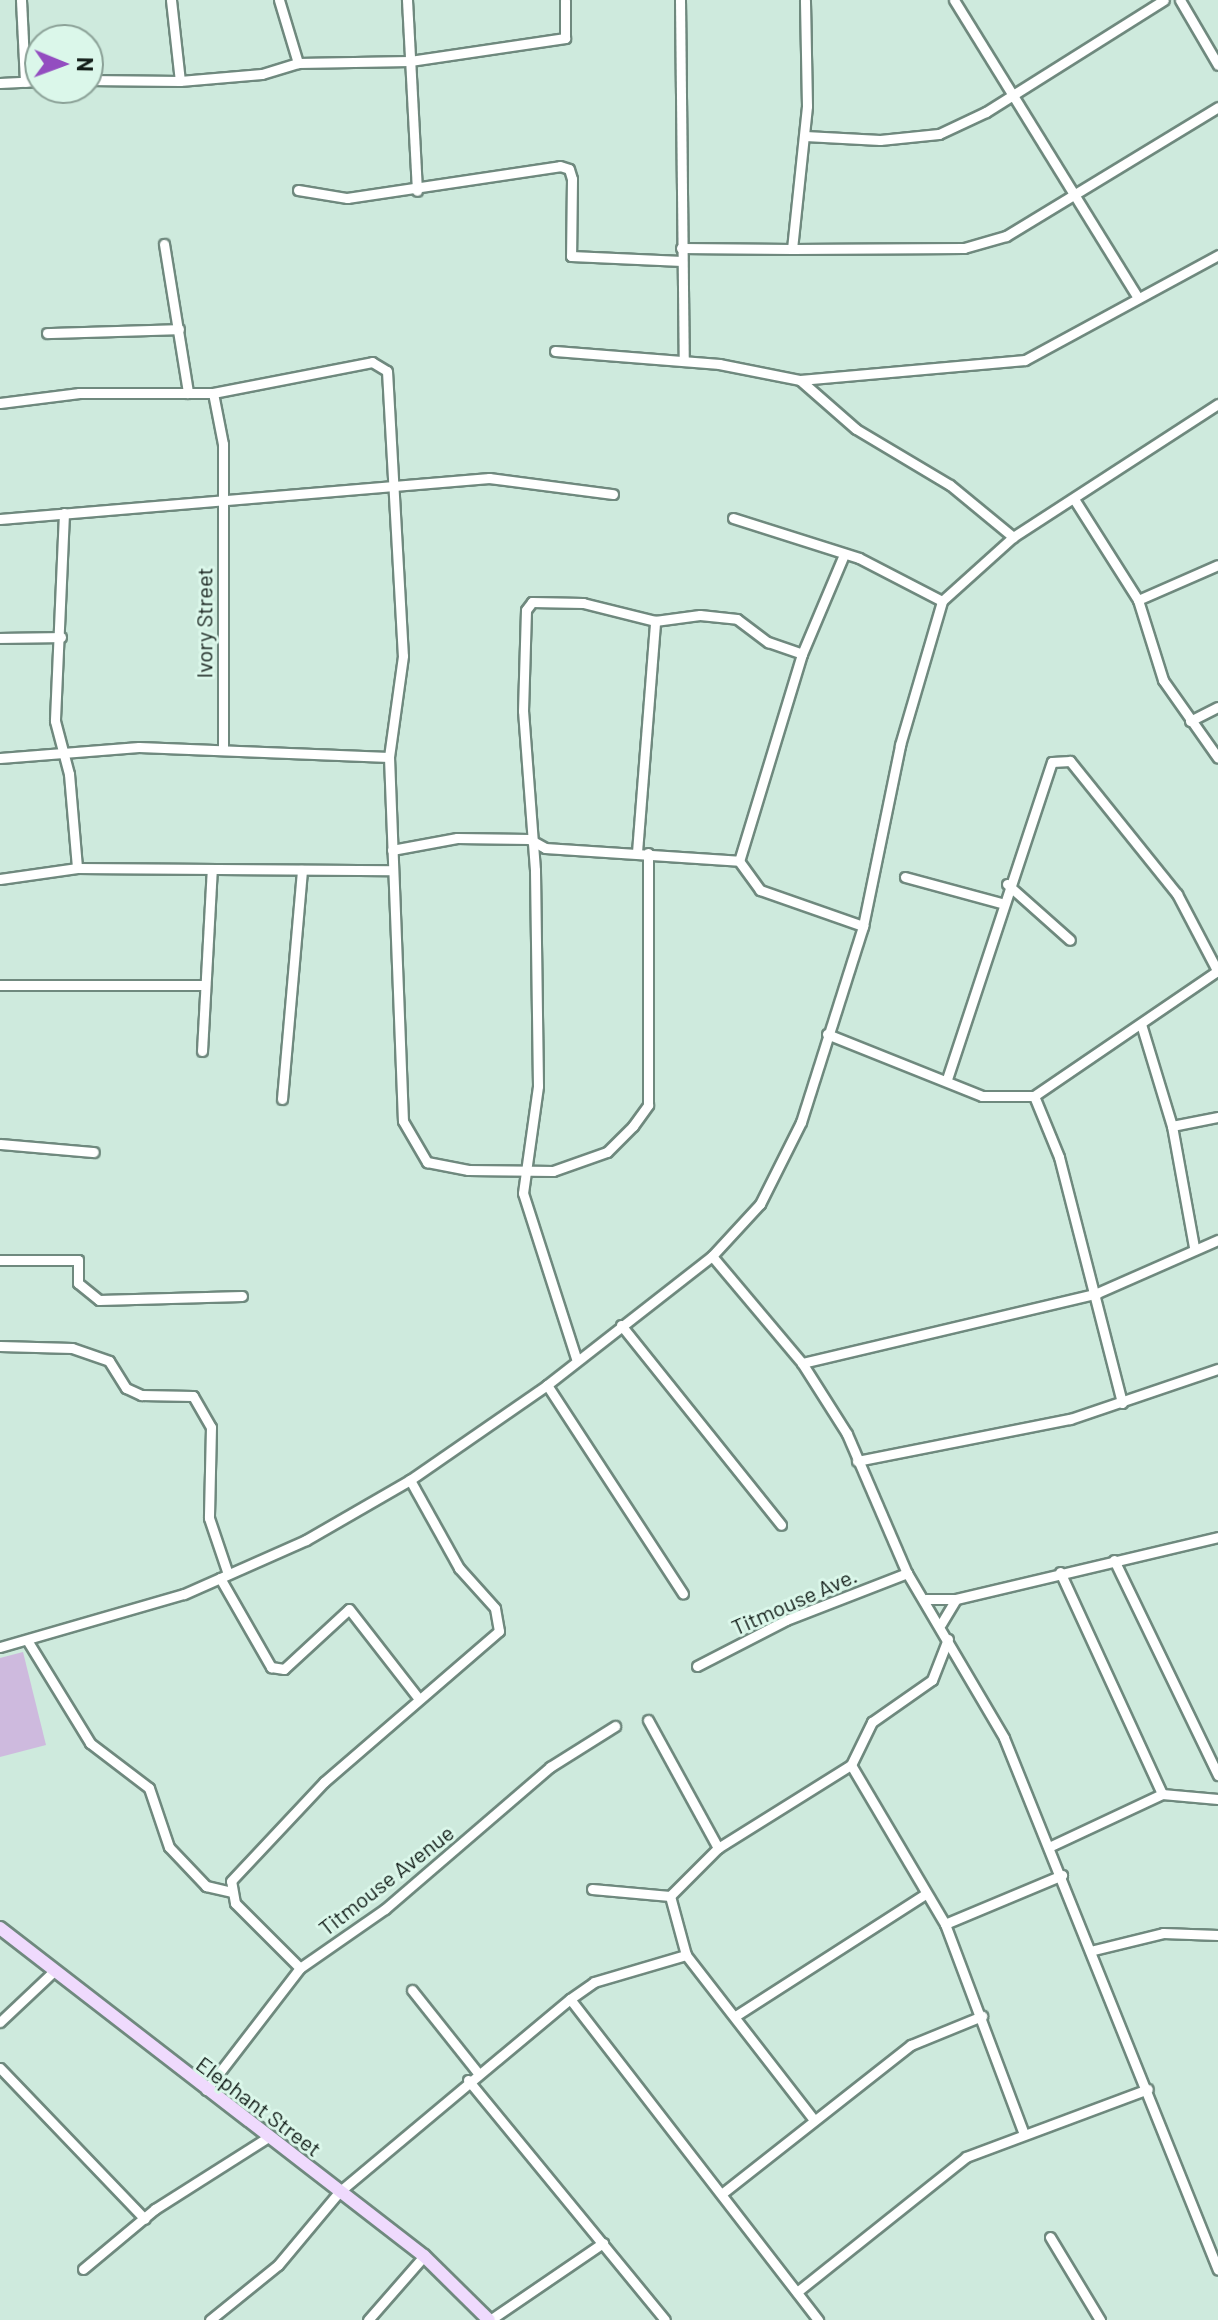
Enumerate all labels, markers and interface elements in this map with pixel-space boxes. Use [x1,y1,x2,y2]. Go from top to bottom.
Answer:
north arrow [24,24,104,104]
text: N [73,57,99,72]
street label: Ivory Street [191,568,217,678]
street label: Titmouse Ave. [727,1562,861,1640]
street label: Titmouse Avenue [313,1819,459,1941]
street label: Elephant Street [191,2050,327,2162]

